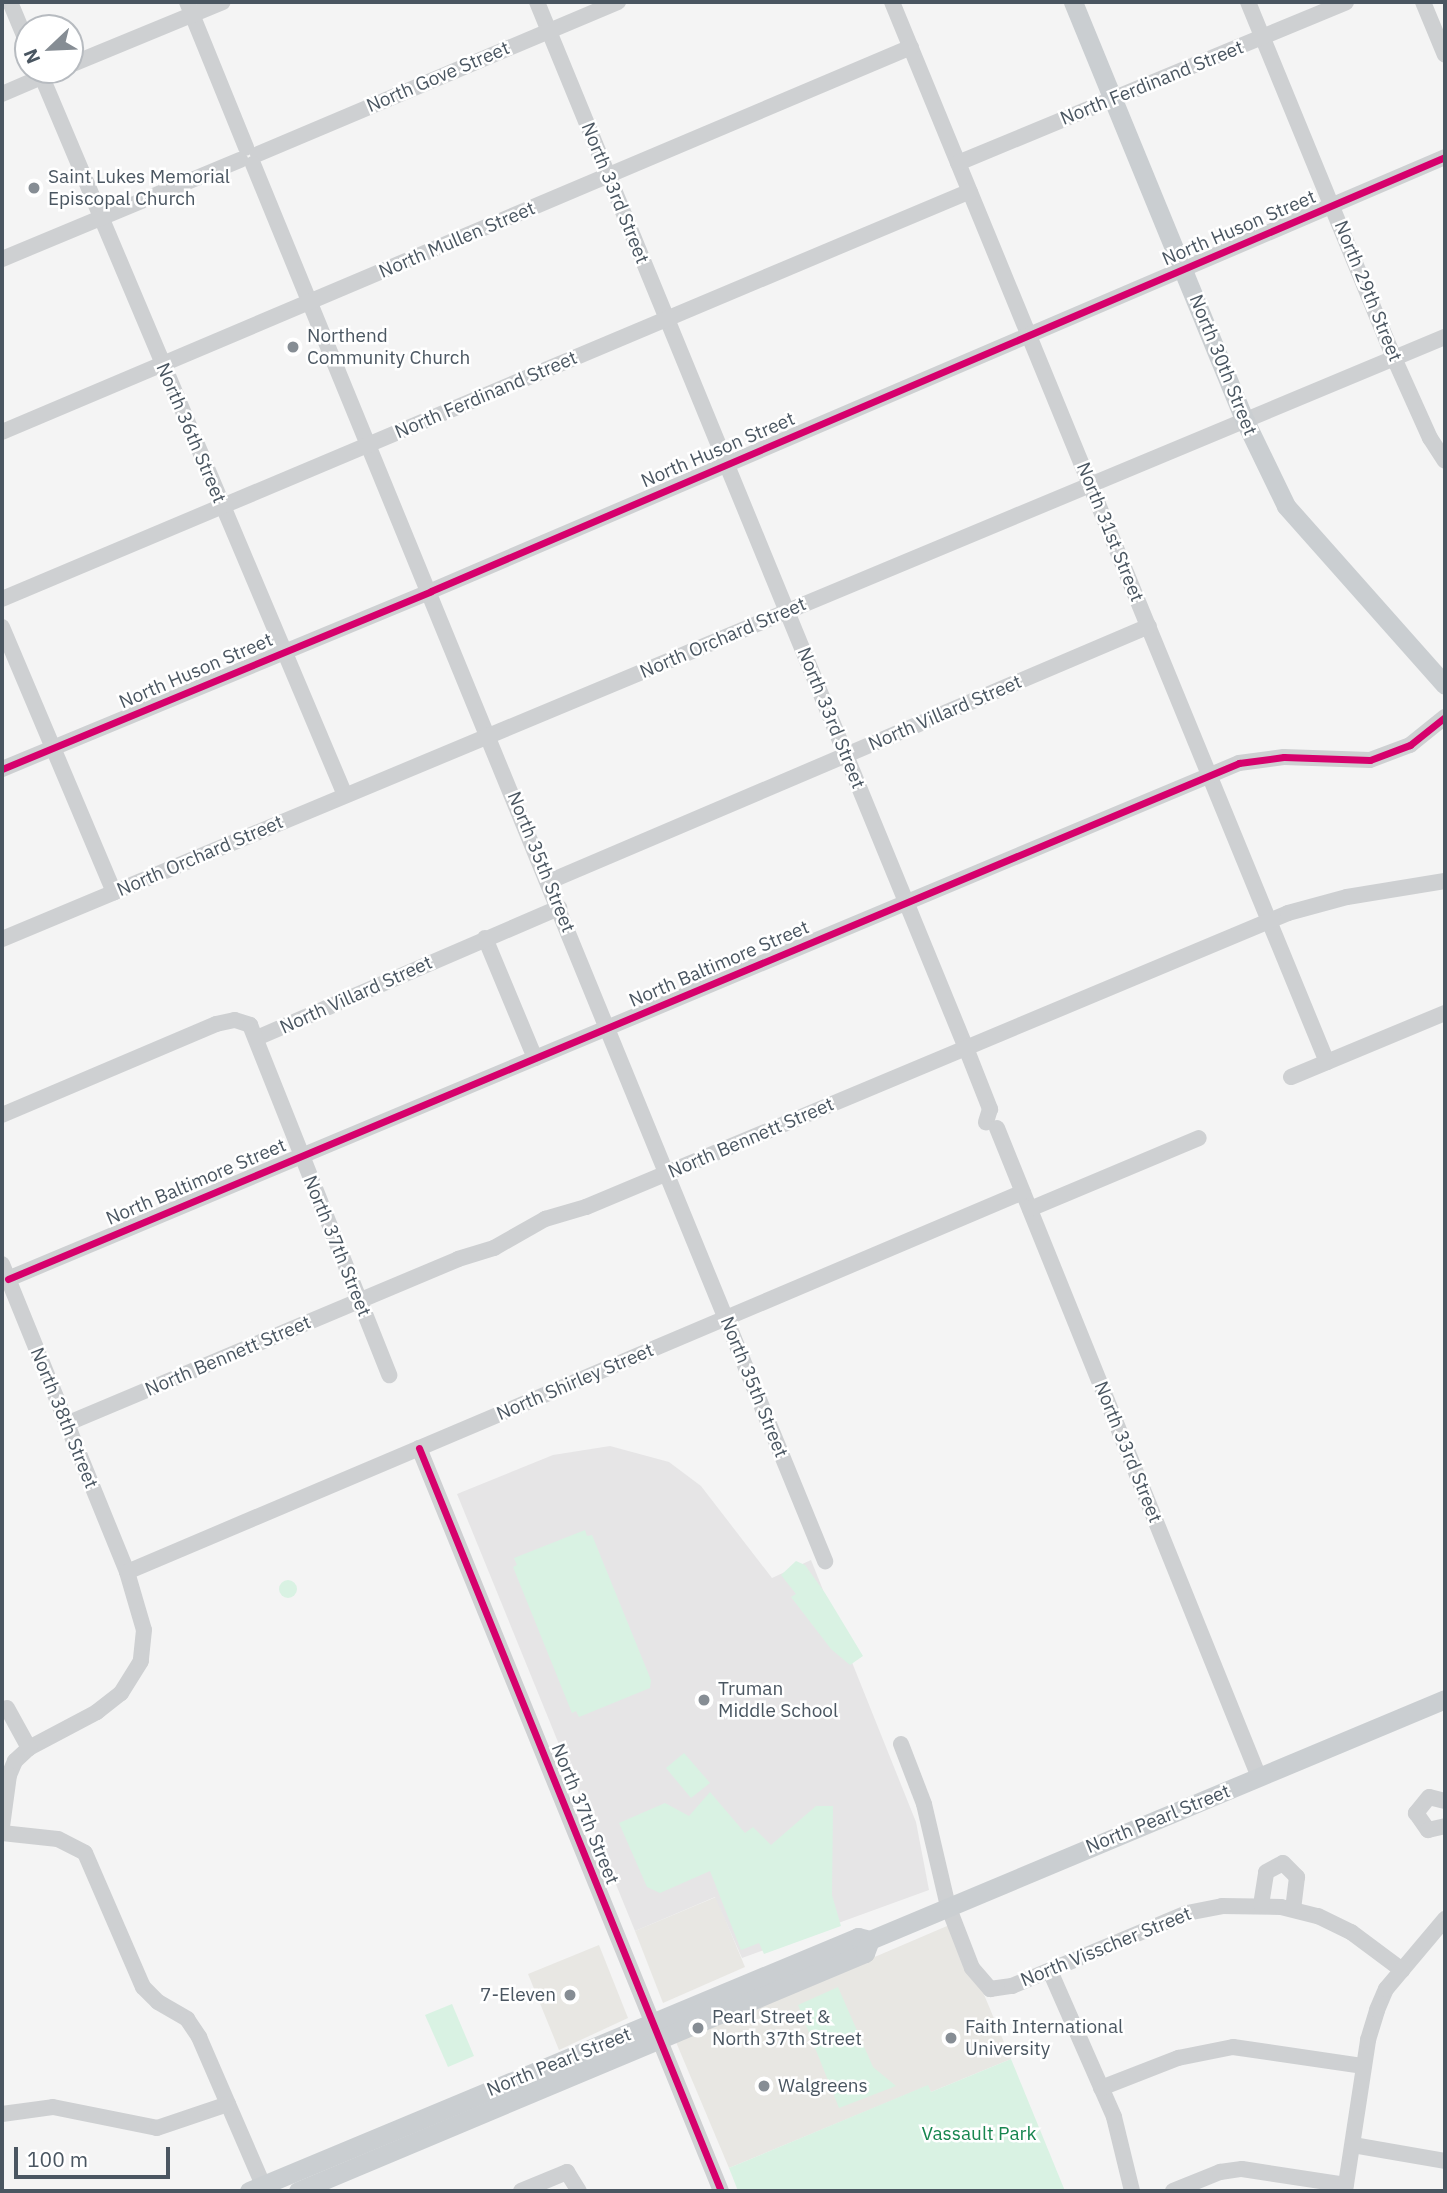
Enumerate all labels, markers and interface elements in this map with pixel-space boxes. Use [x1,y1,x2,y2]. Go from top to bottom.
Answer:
north arrow [14,14,84,84]
street label: North Ferdinand Street [1057,36,1247,130]
street label: North Gove Street [363,37,513,117]
text: N [18,45,45,67]
street label: North 33rd Street [576,119,654,267]
place label: Saint Lukes Memorial Episcopal Church [48,166,230,210]
marker: Saint Lukes Memorial Episcopal Church [26,180,42,196]
street label: North Huson Street [1159,185,1319,271]
street label: North Mullen Street [376,197,538,283]
street label: North 29th Street [1329,217,1407,365]
street label: North 30th Street [1184,291,1262,439]
place label: Northend Community Church [307,325,470,369]
marker: Northend Community Church [285,339,301,355]
street label: North Ferdinand Street [392,346,580,444]
street label: North 36th Street [151,360,231,506]
street label: North Huson Street [638,407,798,493]
street label: North 31st Street [1072,459,1148,605]
street label: North Orchard Street [636,593,810,683]
street label: North Huson Street [116,628,276,714]
street label: North 33rd Street [792,644,870,792]
street label: North Villard Street [865,670,1025,756]
street label: North 35th Street [502,788,580,936]
street label: North Orchard Street [113,811,287,901]
street label: North Baltimore Street [626,916,812,1012]
street label: North Villard Street [276,951,436,1039]
street label: North Bennett Street [665,1093,837,1183]
street label: North Baltimore Street [103,1134,289,1230]
street label: North 37th Street [298,1172,376,1320]
street label: North Bennett Street [142,1311,314,1401]
street label: North 35th Street [715,1313,793,1461]
street label: North Shirley Street [493,1339,657,1425]
street label: North 38th Street [25,1344,103,1492]
street label: North 33rd Street [1089,1378,1167,1526]
place label: Truman Middle School [718,1678,838,1722]
marker: Truman Middle School [696,1692,712,1708]
street label: North 37th Street [546,1740,624,1888]
street label: North Pearl Street [1083,1780,1233,1858]
street label: North Visscher Street [1017,1902,1195,1992]
place label: 7-Eleven [480,1984,556,2006]
marker: 7-Eleven [562,1987,578,2003]
place label: Pearl Street & North 37th Street [712,2006,862,2050]
place label: Faith International University [965,2016,1123,2060]
marker: Pearl Street & North 37th Street [690,2020,706,2036]
street label: North Pearl Street [484,2023,634,2101]
marker: Faith International University [943,2030,959,2046]
place label: Walgreens [778,2075,868,2097]
marker: Walgreens [756,2078,772,2094]
park label: Vassault Park [921,2123,1037,2145]
scale bar [18,2134,173,2178]
text: 100 m [27,2145,88,2173]

